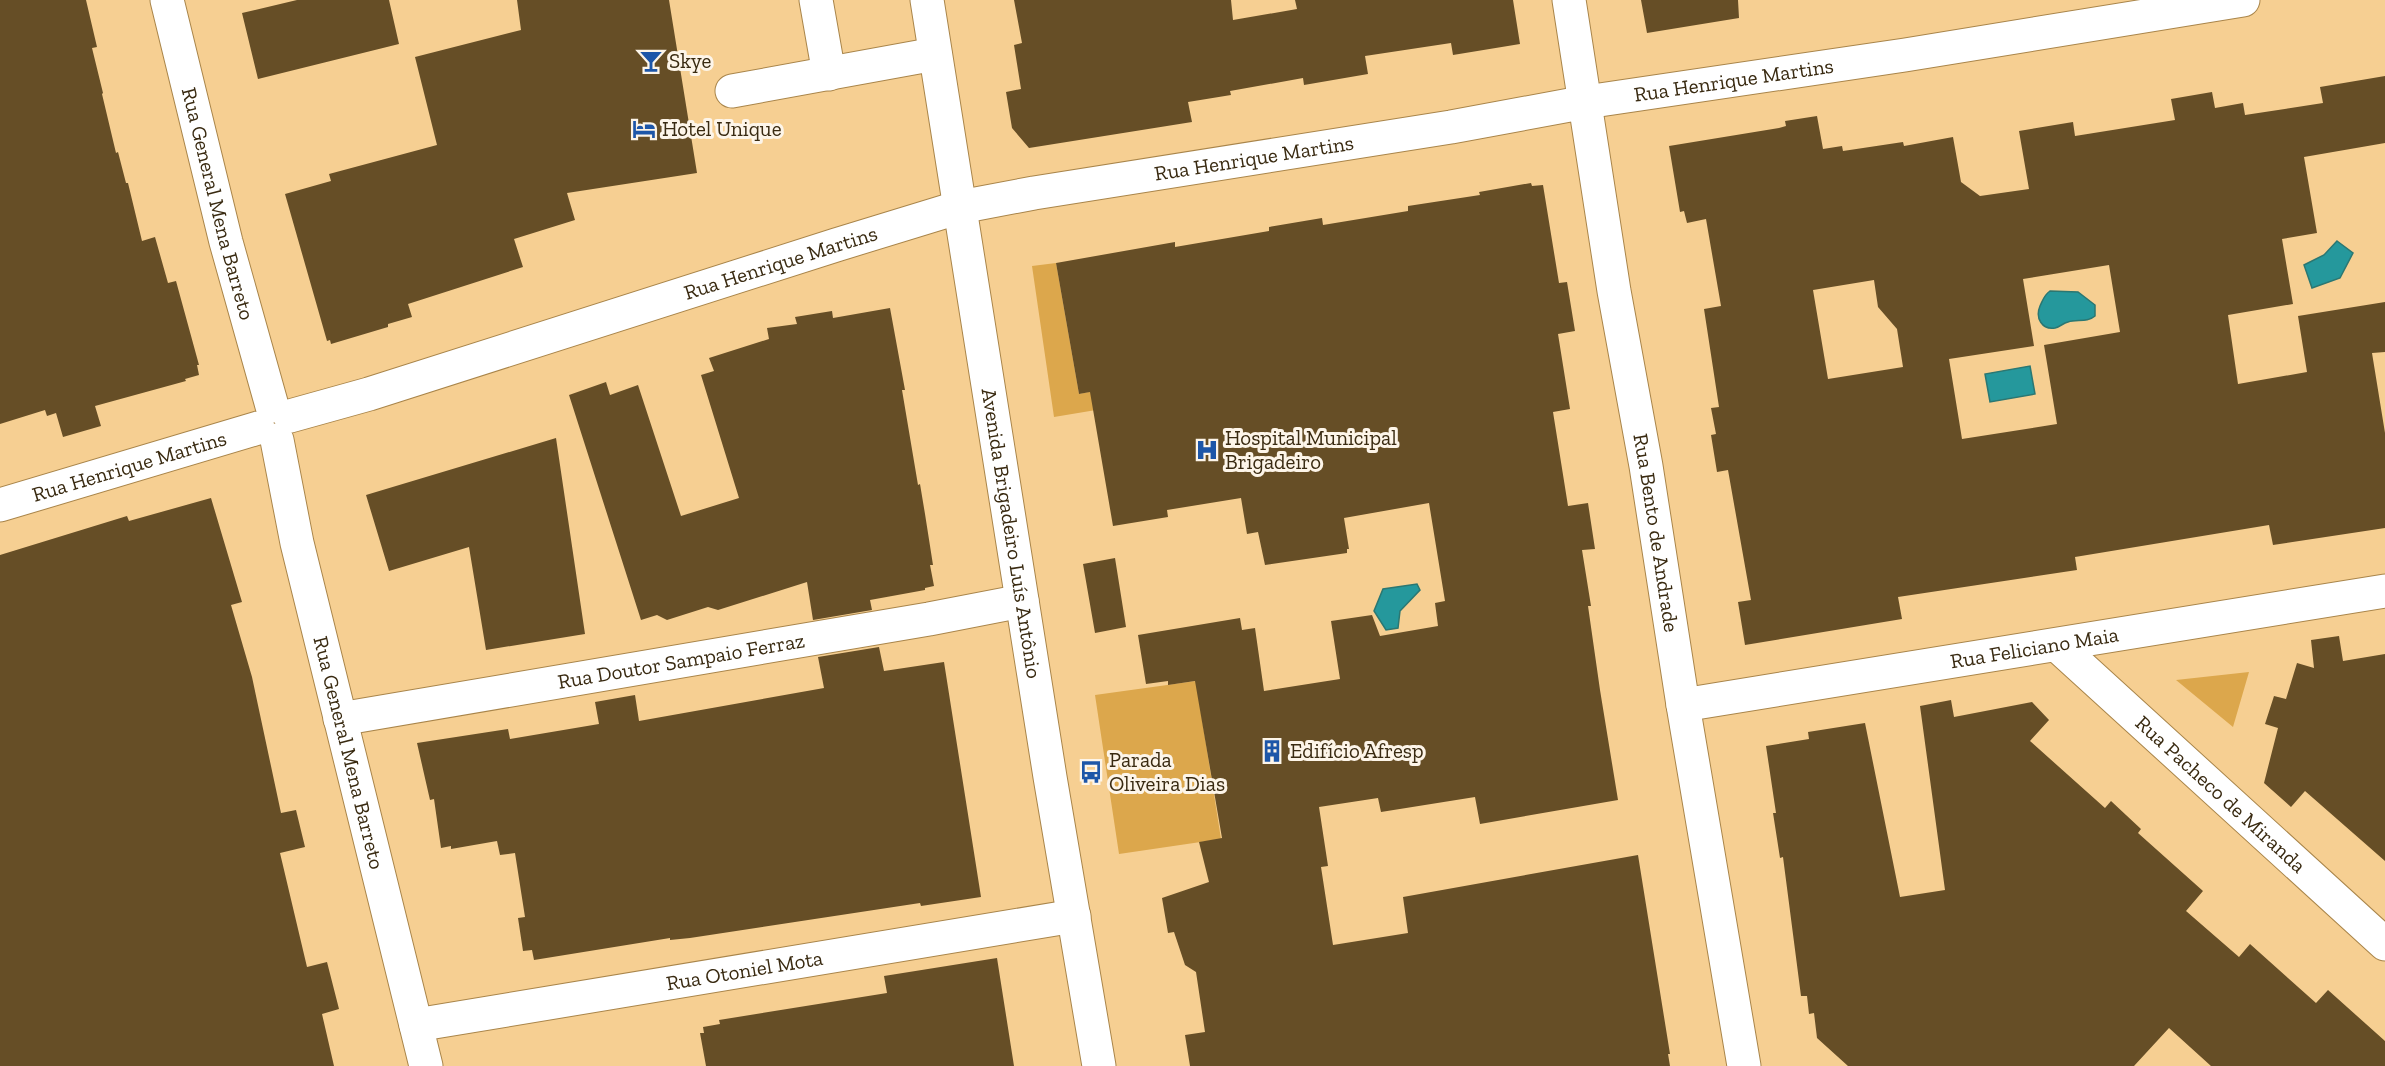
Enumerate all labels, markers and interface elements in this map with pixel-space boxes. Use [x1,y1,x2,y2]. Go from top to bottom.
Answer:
bar icon: Skye [638,48,664,74]
place label: Skye [669,48,712,73]
street label: Rua Henrique Martins [1632,53,1835,107]
street label: Rua General Mena Barreto [177,85,260,323]
hotel icon: Hotel Unique [631,116,657,142]
place label: Hotel Unique [662,116,782,141]
street label: Rua Henrique Martins [1152,130,1355,186]
street label: Rua Henrique Martins [681,220,880,305]
street label: Avenida Brigadeiro Luís Antônio [977,386,1047,680]
street label: Rua Henrique Martins [29,425,229,507]
place label: Hospital Municipal Brigadeiro [1225,425,1397,474]
street label: Rua Bento de Andrade [1628,431,1685,634]
hospital icon: Hospital Municipal Brigadeiro [1194,437,1220,463]
street label: Rua Feliciano Maia [1948,621,2120,673]
street label: Rua Doutor Sampaio Ferraz [556,627,807,694]
street label: Rua General Mena Barreto [308,634,390,872]
street label: Rua Pacheco de Miranda [2131,710,2311,878]
building icon: Edifício Afresp [1259,738,1285,764]
place label: Edifício Afresp [1290,738,1424,763]
place label: Parada Oliveira Dias [1109,747,1225,796]
bus stop icon: Parada Oliveira Dias [1078,759,1104,785]
street label: Rua Otoniel Mota [664,945,825,995]

